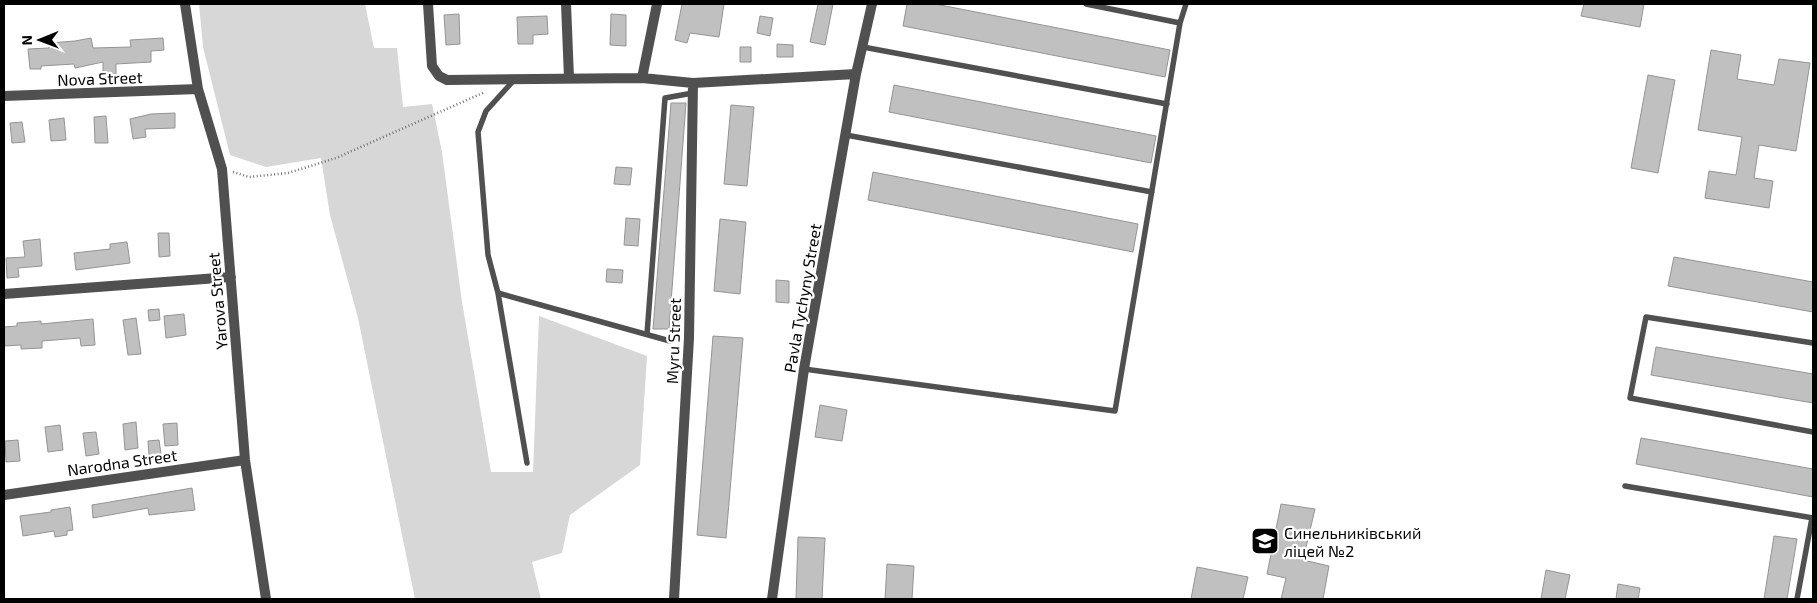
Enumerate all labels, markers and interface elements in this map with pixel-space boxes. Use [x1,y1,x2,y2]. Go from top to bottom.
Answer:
north arrow [15,15,65,65]
text: N [18,35,35,45]
street label: Nova Street [57,67,143,89]
street label: Pavla Tychyny Street [780,222,824,374]
street label: Yarova Street [203,252,231,350]
street label: Myru Street [662,298,684,384]
street label: Narodna Street [66,445,178,479]
place label: Синельниківський ліцей №2 [1284,523,1421,560]
school or university icon: Синельниківський ліцей №2 [1250,526,1280,556]

